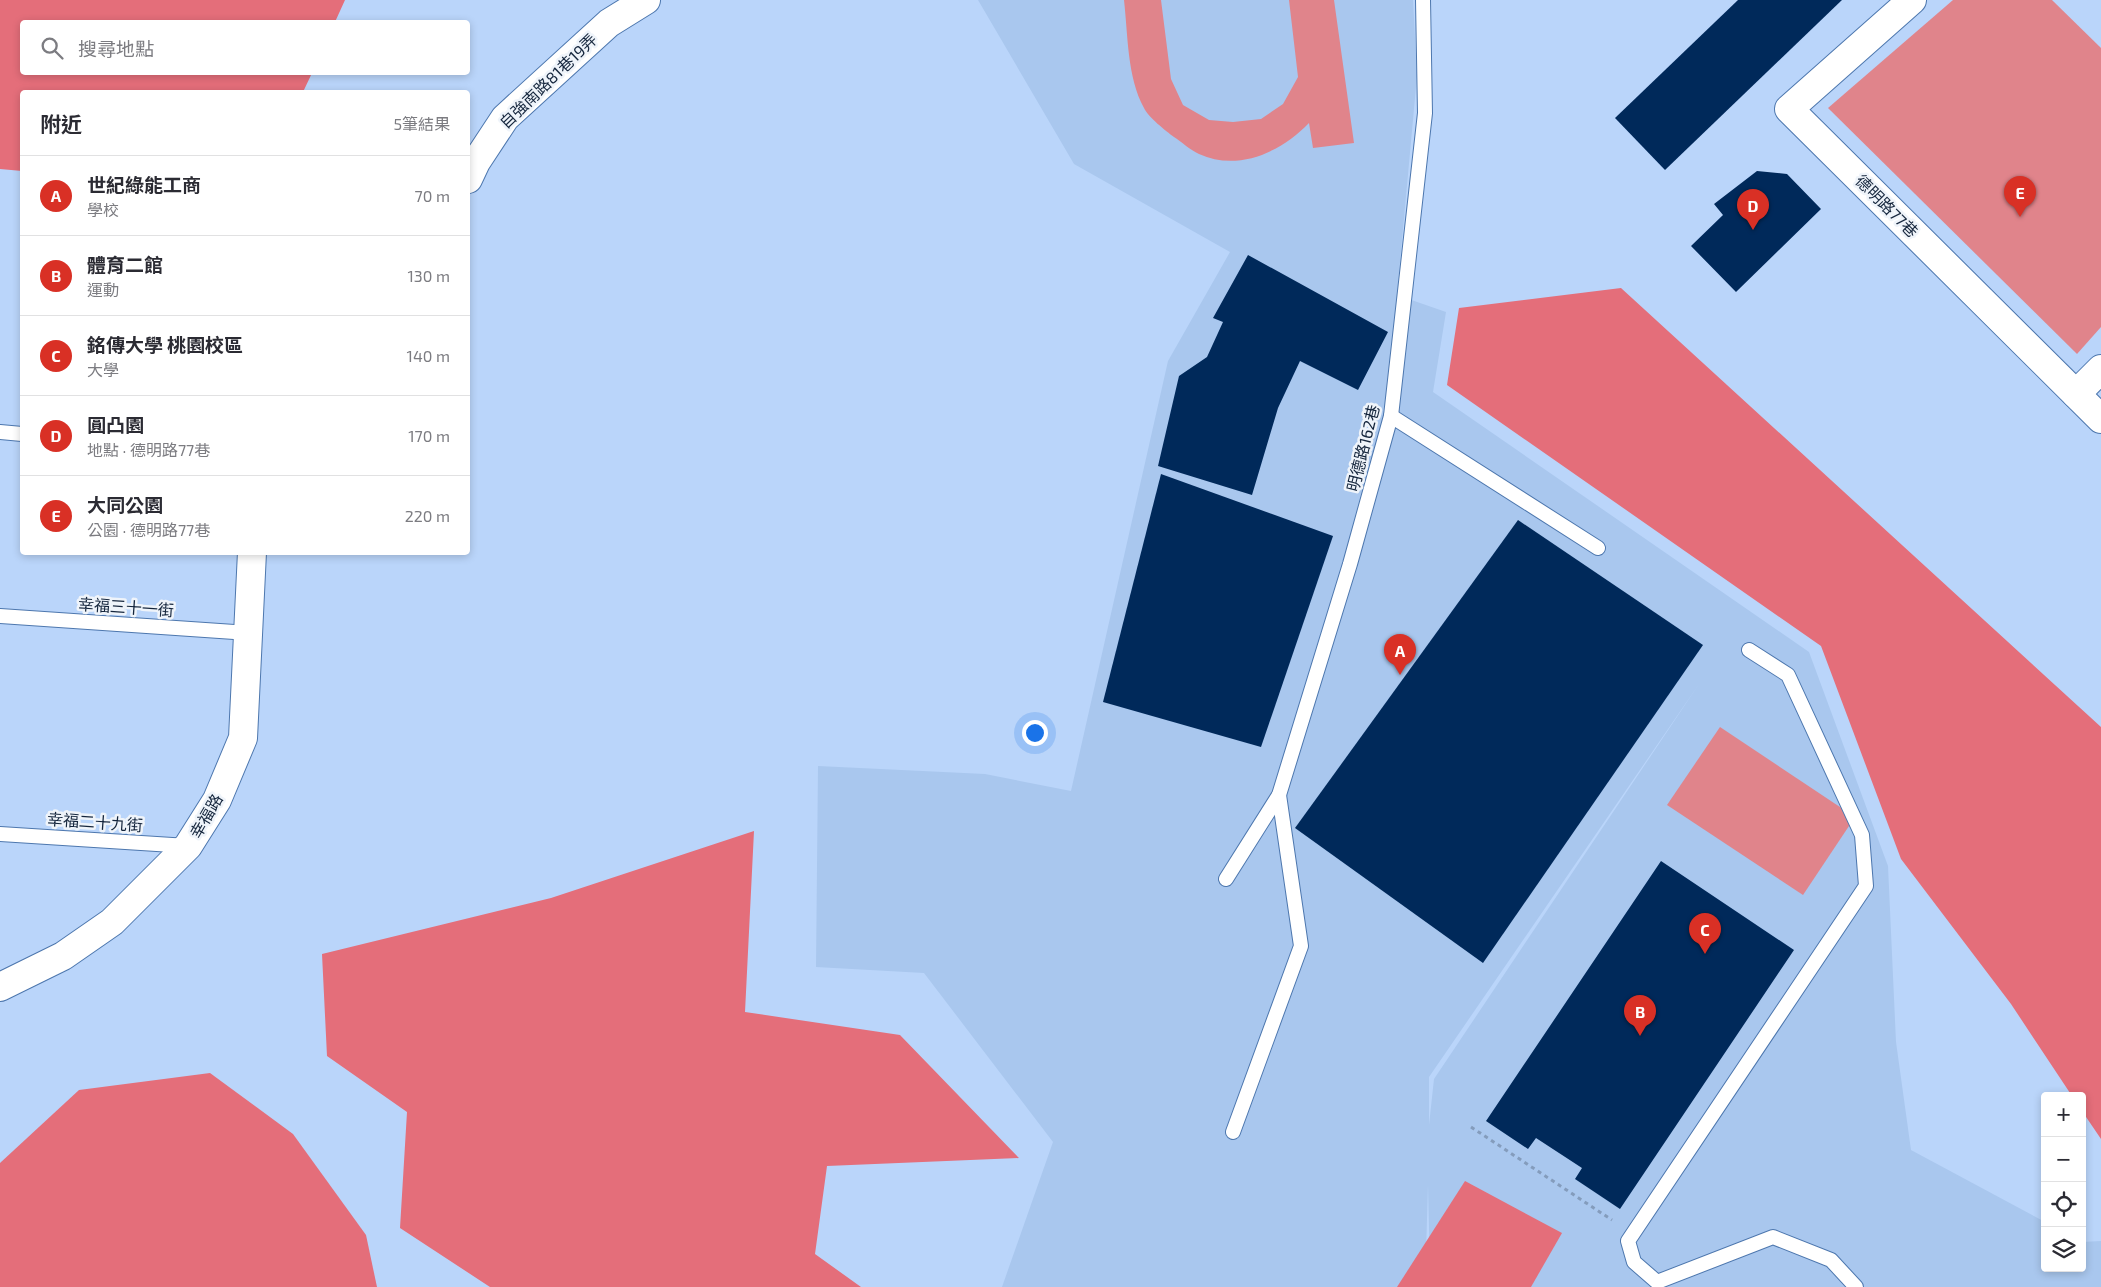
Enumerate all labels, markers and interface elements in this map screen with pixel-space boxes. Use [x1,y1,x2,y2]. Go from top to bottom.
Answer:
search box [20,20,470,75]
street label: 自強南路81巷19弄 [495,29,600,132]
icon: search [38,34,66,62]
text: 搜尋地點 [78,37,154,60]
text: 附近 [40,111,82,136]
text: 5筆結果 [393,114,450,133]
street label: 德明路77巷 [1852,171,1922,241]
text: 世紀綠能工商 [87,173,201,196]
pin: E [2004,176,2036,217]
text: A [51,186,61,205]
text: 70 m [415,186,450,205]
pin: D [1737,189,1769,230]
text: 學校 [87,200,119,219]
text: 體育二館 [87,253,163,276]
text: B [51,266,61,285]
text: 130 m [408,266,450,285]
text: 運動 [87,280,119,299]
text: 銘傳大學 桃園校區 [87,333,243,356]
text: C [51,346,61,365]
text: 140 m [407,346,450,365]
text: 大學 [87,360,119,379]
street label: 明德路162巷 [1343,403,1382,493]
text: 圓凸園 [87,413,144,436]
text: D [51,426,61,445]
text: 170 m [408,426,450,445]
text: 地點 · 德明路77巷 [87,440,210,459]
text: 大同公園 [87,493,163,516]
text: E [51,506,61,525]
text: 220 m [405,506,450,525]
text: 公園 · 德明路77巷 [87,520,210,539]
street label: 幸福三十一街 [77,594,175,619]
pin: A [1384,634,1416,675]
your location [1022,720,1048,746]
street label: 幸福路 [185,790,226,841]
street label: 幸福二十九街 [46,809,144,834]
pin: C [1689,913,1721,954]
pin: B [1624,995,1656,1036]
map controls [2041,1092,2086,1272]
button: + [2041,1092,2086,1137]
button: − [2041,1137,2086,1182]
button: locate [2041,1182,2086,1227]
button: layers [2041,1227,2086,1272]

